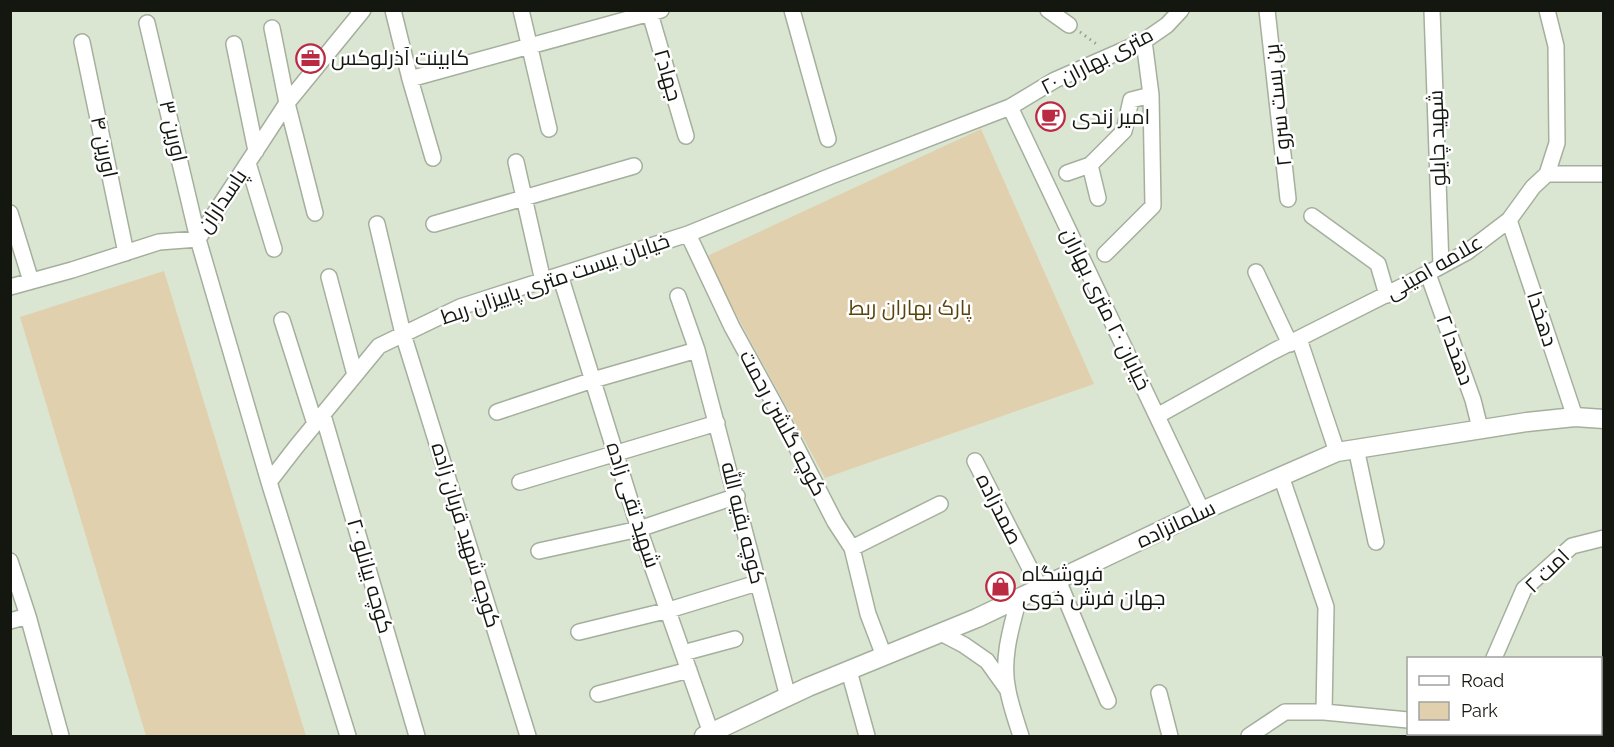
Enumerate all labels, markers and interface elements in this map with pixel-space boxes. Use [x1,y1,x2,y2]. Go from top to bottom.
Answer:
street label: ۲۰ متری بهاران [1036,22,1158,100]
office icon: کابینت آذرلوکس [294,42,326,74]
street label: بن بست سرو ۲ [1259,42,1297,168]
place label: کابینت آذرلوکس [331,45,469,71]
street label: جهاد۲ [648,46,688,104]
street label: شهید چایلو [1422,90,1453,186]
street label: اورین ۳ [153,98,193,164]
cafe icon: امیر زندی [1035,101,1067,133]
place label: امیر زندی [1072,104,1150,130]
street label: اورین ۴ [85,114,123,180]
street label: پاسداران [191,164,254,238]
street label: خیابان ۲۰ متری بهاران [1055,223,1157,395]
street label: خیابان بیست متری پاییزان ربط [437,228,673,331]
street label: علامه امینی [1381,229,1487,305]
street label: دهخدا [1522,288,1563,350]
park label: پارک بهاران ربط [848,295,972,322]
street label: دهخدا ۲ [1431,311,1480,388]
street label: کوچه گلشن رحمت [733,346,832,501]
street label: کوچه شهید قربان زاده [425,439,507,631]
street label: شهید تقی زاده [600,439,666,571]
street label: کوچه بقیه الله [714,459,772,587]
street label: صمدزاده [971,469,1028,548]
street label: سلمانزاده [1132,494,1219,553]
street label: کوچه بیانلو ۲۰ [340,516,399,637]
street label: امت ۲ [1519,543,1574,598]
place label: فروشگاه جهان فرش خوی [1022,561,1166,611]
shop icon: فروشگاه جهان فرش خوی [985,570,1017,602]
legend [1407,657,1602,735]
text: Road [1461,670,1504,691]
text: Park [1461,700,1498,721]

